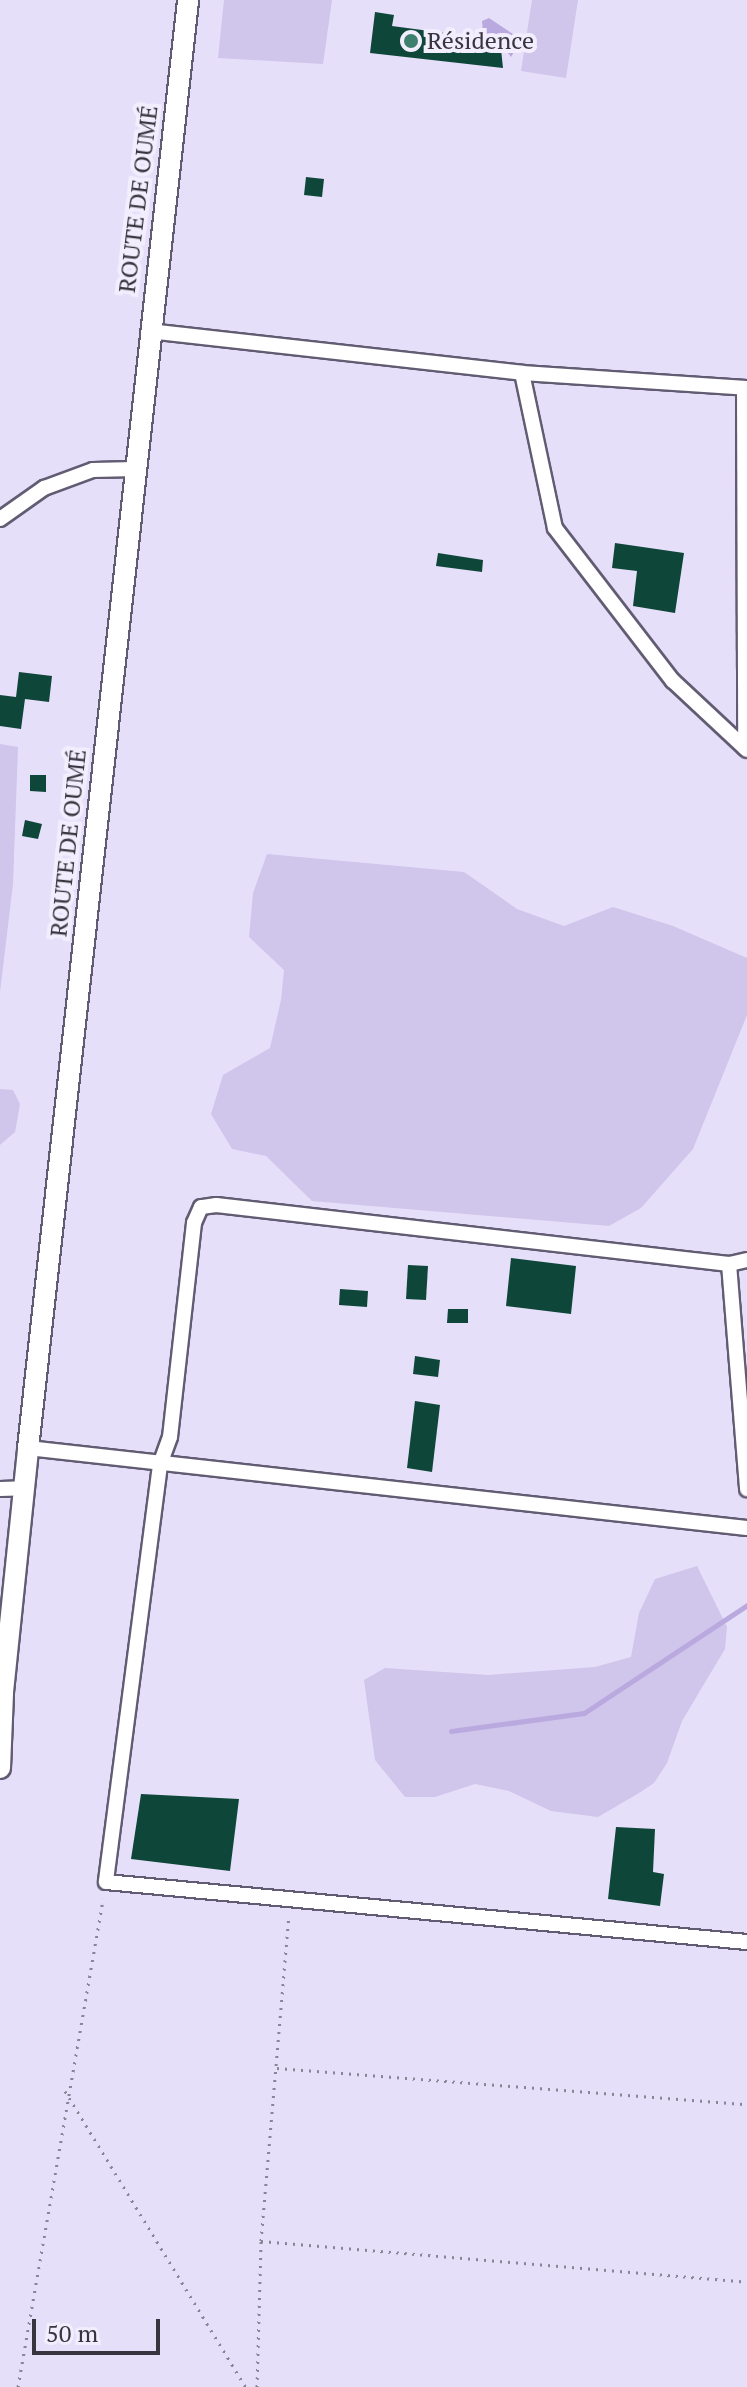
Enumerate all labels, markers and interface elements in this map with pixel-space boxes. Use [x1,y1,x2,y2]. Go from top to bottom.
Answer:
place label: Résidence [427,27,534,55]
marker: Résidence [402,32,420,50]
street label: ROUTE DE OUMÉ [112,104,164,294]
street label: ROUTE DE OUMÉ [44,748,92,938]
scale bar [36,2303,164,2353]
text: 50 m [46,2317,98,2349]

